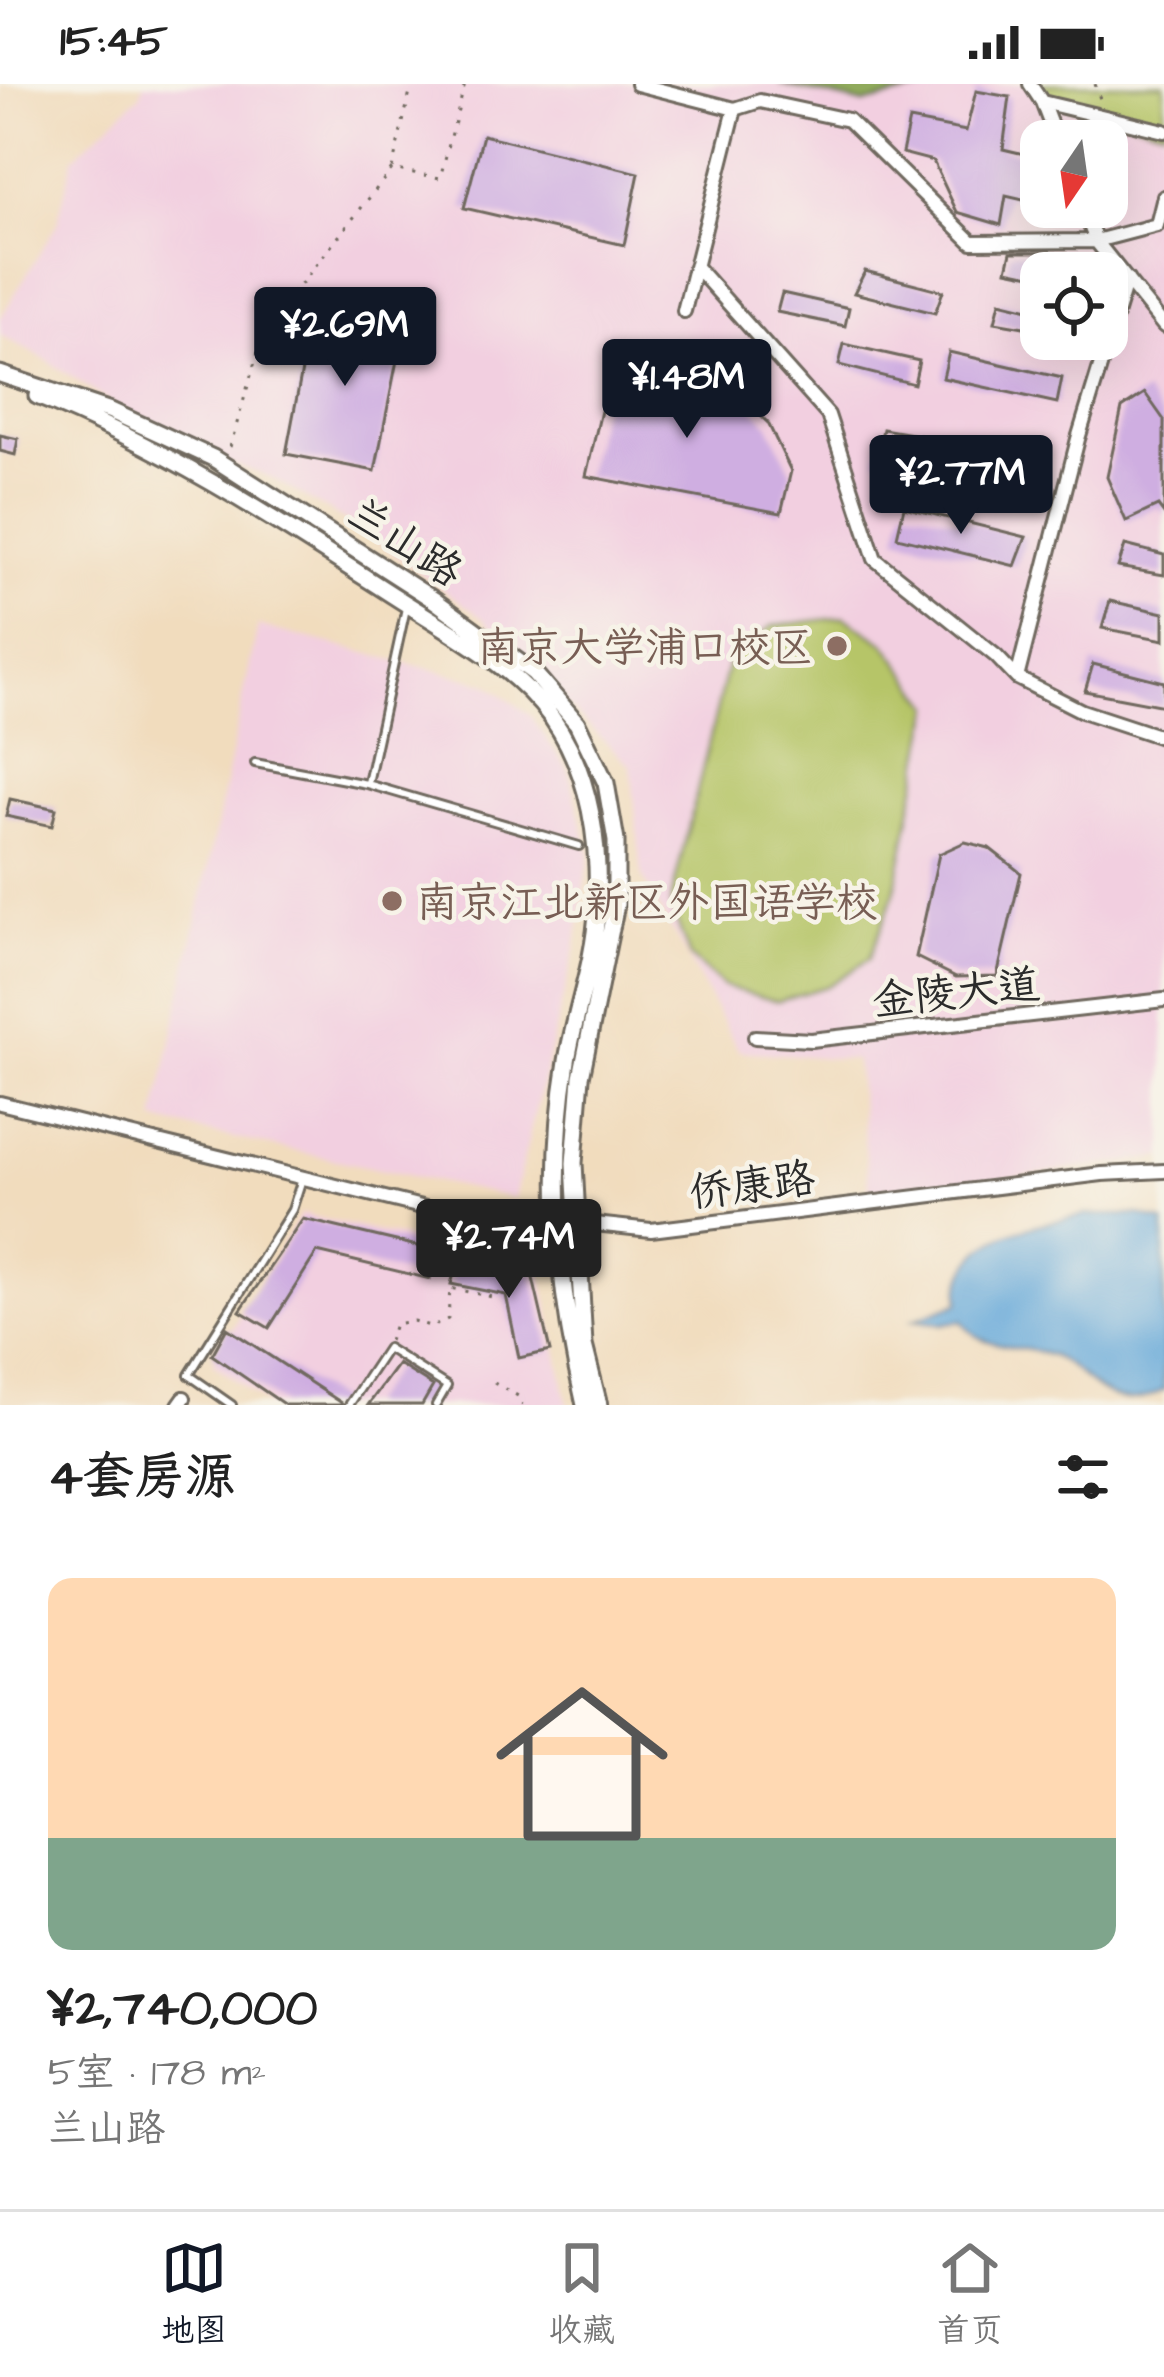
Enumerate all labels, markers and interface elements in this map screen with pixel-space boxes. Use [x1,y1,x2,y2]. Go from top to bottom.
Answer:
text: 15:45 [60,11,168,73]
north arrow [1020,120,1128,228]
map controls [1020,120,1128,360]
button: locate [1020,252,1128,360]
pin: ¥2.69M [247,287,443,389]
text: ¥2.69M [281,299,409,353]
pin: ¥1.48M [589,339,785,441]
text: ¥1.48M [629,351,745,405]
pin: ¥2.77M [863,435,1059,537]
text: ¥2.77M [897,447,1025,501]
street label: 兰山路 [336,485,473,602]
place label: 南京大学浦口校区 [477,620,813,678]
marker: 南京大学浦口校区 [824,633,850,659]
place label: 南京江北新区外国语学校 [416,875,878,933]
marker: 南京江北新区外国语学校 [379,888,405,914]
street label: 金陵大道 [870,956,1043,1032]
street label: 侨康路 [686,1151,818,1223]
pin: ¥2.74M [411,1199,607,1301]
text: ¥2.74M [443,1211,575,1265]
text: 4套房源 [48,1443,236,1514]
icon: filters [1050,1444,1116,1510]
icon: home [474,1656,690,1872]
text: ¥2,740,000 [48,1974,317,2045]
text: 5室 · 178 m² [48,2047,266,2101]
text: 兰山路 [48,2103,165,2157]
tab: 地图 [161,2235,227,2354]
tab: 收藏 [549,2235,615,2354]
tab: 首页 [937,2235,1003,2354]

